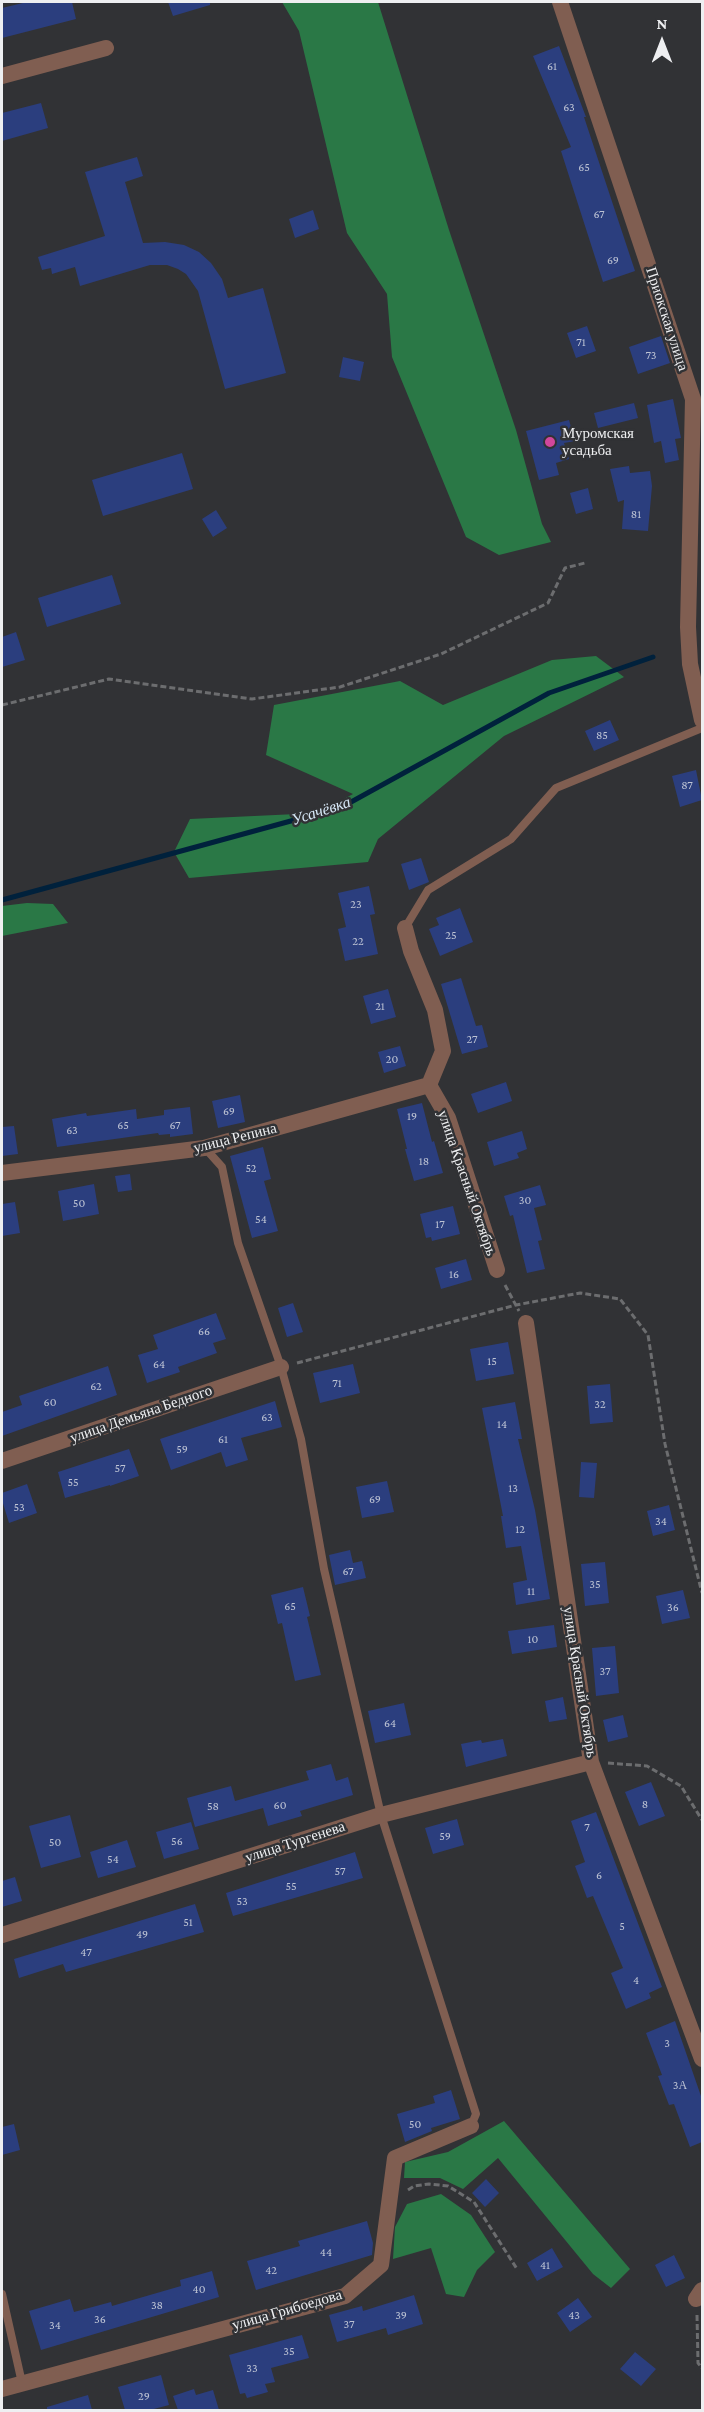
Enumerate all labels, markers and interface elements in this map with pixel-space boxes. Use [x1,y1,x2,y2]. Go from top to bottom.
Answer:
north arrow [632,12,692,72]
text: N [657,15,667,32]
house number: 61 [547,59,557,73]
house number: 63 [563,100,575,114]
house number: 65 [578,160,590,174]
house number: 67 [593,207,605,221]
house number: 69 [607,253,619,267]
street label: Приокская улица [642,265,692,373]
house number: 71 [576,335,586,349]
house number: 73 [645,348,657,362]
place label: Муромская усадьба [562,424,634,459]
marker: Муромская усадьба [543,435,557,449]
house number: 81 [631,507,641,521]
house number: 85 [596,728,608,742]
house number: 87 [681,778,693,792]
water label: Усачёвка [289,792,353,830]
house number: 23 [350,897,362,911]
house number: 25 [445,928,457,942]
house number: 22 [352,934,364,948]
house number: 21 [375,999,385,1013]
house number: 27 [466,1032,478,1046]
house number: 20 [386,1052,398,1066]
house number: 69 [223,1104,235,1118]
street label: улица Красный Октябрь [434,1108,500,1258]
house number: 19 [407,1109,417,1123]
house number: 65 [117,1118,129,1132]
house number: 67 [169,1118,181,1132]
street label: улица Репина [191,1119,279,1157]
house number: 63 [66,1123,78,1137]
house number: 18 [419,1154,429,1168]
house number: 52 [245,1161,257,1175]
house number: 30 [519,1193,531,1207]
house number: 50 [73,1196,85,1210]
house number: 54 [255,1212,267,1226]
house number: 17 [435,1217,445,1231]
house number: 16 [449,1267,459,1281]
house number: 66 [198,1324,210,1338]
house number: 15 [487,1354,497,1368]
house number: 64 [153,1357,165,1371]
house number: 71 [332,1376,342,1390]
house number: 62 [90,1379,102,1393]
street label: улица Демьяна Бедного [68,1381,214,1447]
house number: 60 [44,1395,56,1409]
house number: 32 [594,1397,606,1411]
house number: 63 [261,1410,273,1424]
house number: 14 [497,1417,507,1431]
house number: 61 [218,1432,228,1446]
house number: 59 [176,1442,188,1456]
house number: 57 [115,1461,125,1475]
house number: 55 [67,1475,79,1489]
house number: 13 [508,1481,518,1495]
house number: 69 [369,1492,381,1506]
house number: 53 [13,1500,25,1514]
house number: 34 [655,1514,667,1528]
house number: 12 [515,1522,525,1536]
house number: 67 [342,1564,354,1578]
house number: 35 [589,1577,601,1591]
house number: 11 [527,1584,535,1598]
house number: 65 [284,1599,296,1613]
house number: 36 [667,1600,679,1614]
street label: улица Красный Октябрь [559,1605,601,1759]
house number: 10 [528,1632,538,1646]
house number: 37 [599,1664,611,1678]
house number: 64 [384,1716,396,1730]
house number: 8 [642,1797,648,1811]
house number: 60 [274,1798,286,1812]
house number: 58 [207,1799,219,1813]
street label: улица Тургенева [243,1817,347,1867]
house number: 7 [584,1820,590,1834]
house number: 59 [439,1829,451,1843]
house number: 56 [171,1834,183,1848]
house number: 50 [49,1835,61,1849]
house number: 54 [107,1852,119,1866]
house number: 57 [335,1864,345,1878]
house number: 6 [596,1868,602,1882]
house number: 55 [285,1879,297,1893]
house number: 53 [236,1894,248,1908]
house number: 51 [183,1915,193,1929]
house number: 5 [619,1919,625,1933]
house number: 49 [136,1927,148,1941]
house number: 47 [80,1945,92,1959]
house number: 4 [633,1973,639,1987]
house number: 3 [664,2036,670,2050]
house number: 3А [673,2078,687,2092]
house number: 50 [409,2117,421,2131]
house number: 44 [320,2245,332,2259]
house number: 41 [540,2258,550,2272]
house number: 42 [265,2263,277,2277]
house number: 40 [193,2282,205,2296]
street label: улица Грибоедова [230,2286,344,2334]
house number: 38 [151,2298,163,2312]
house number: 39 [395,2308,407,2322]
house number: 43 [568,2308,580,2322]
house number: 36 [94,2312,106,2326]
house number: 37 [343,2317,355,2331]
house number: 34 [49,2318,61,2332]
house number: 35 [283,2344,295,2358]
house number: 33 [246,2361,258,2375]
house number: 29 [138,2389,150,2403]

